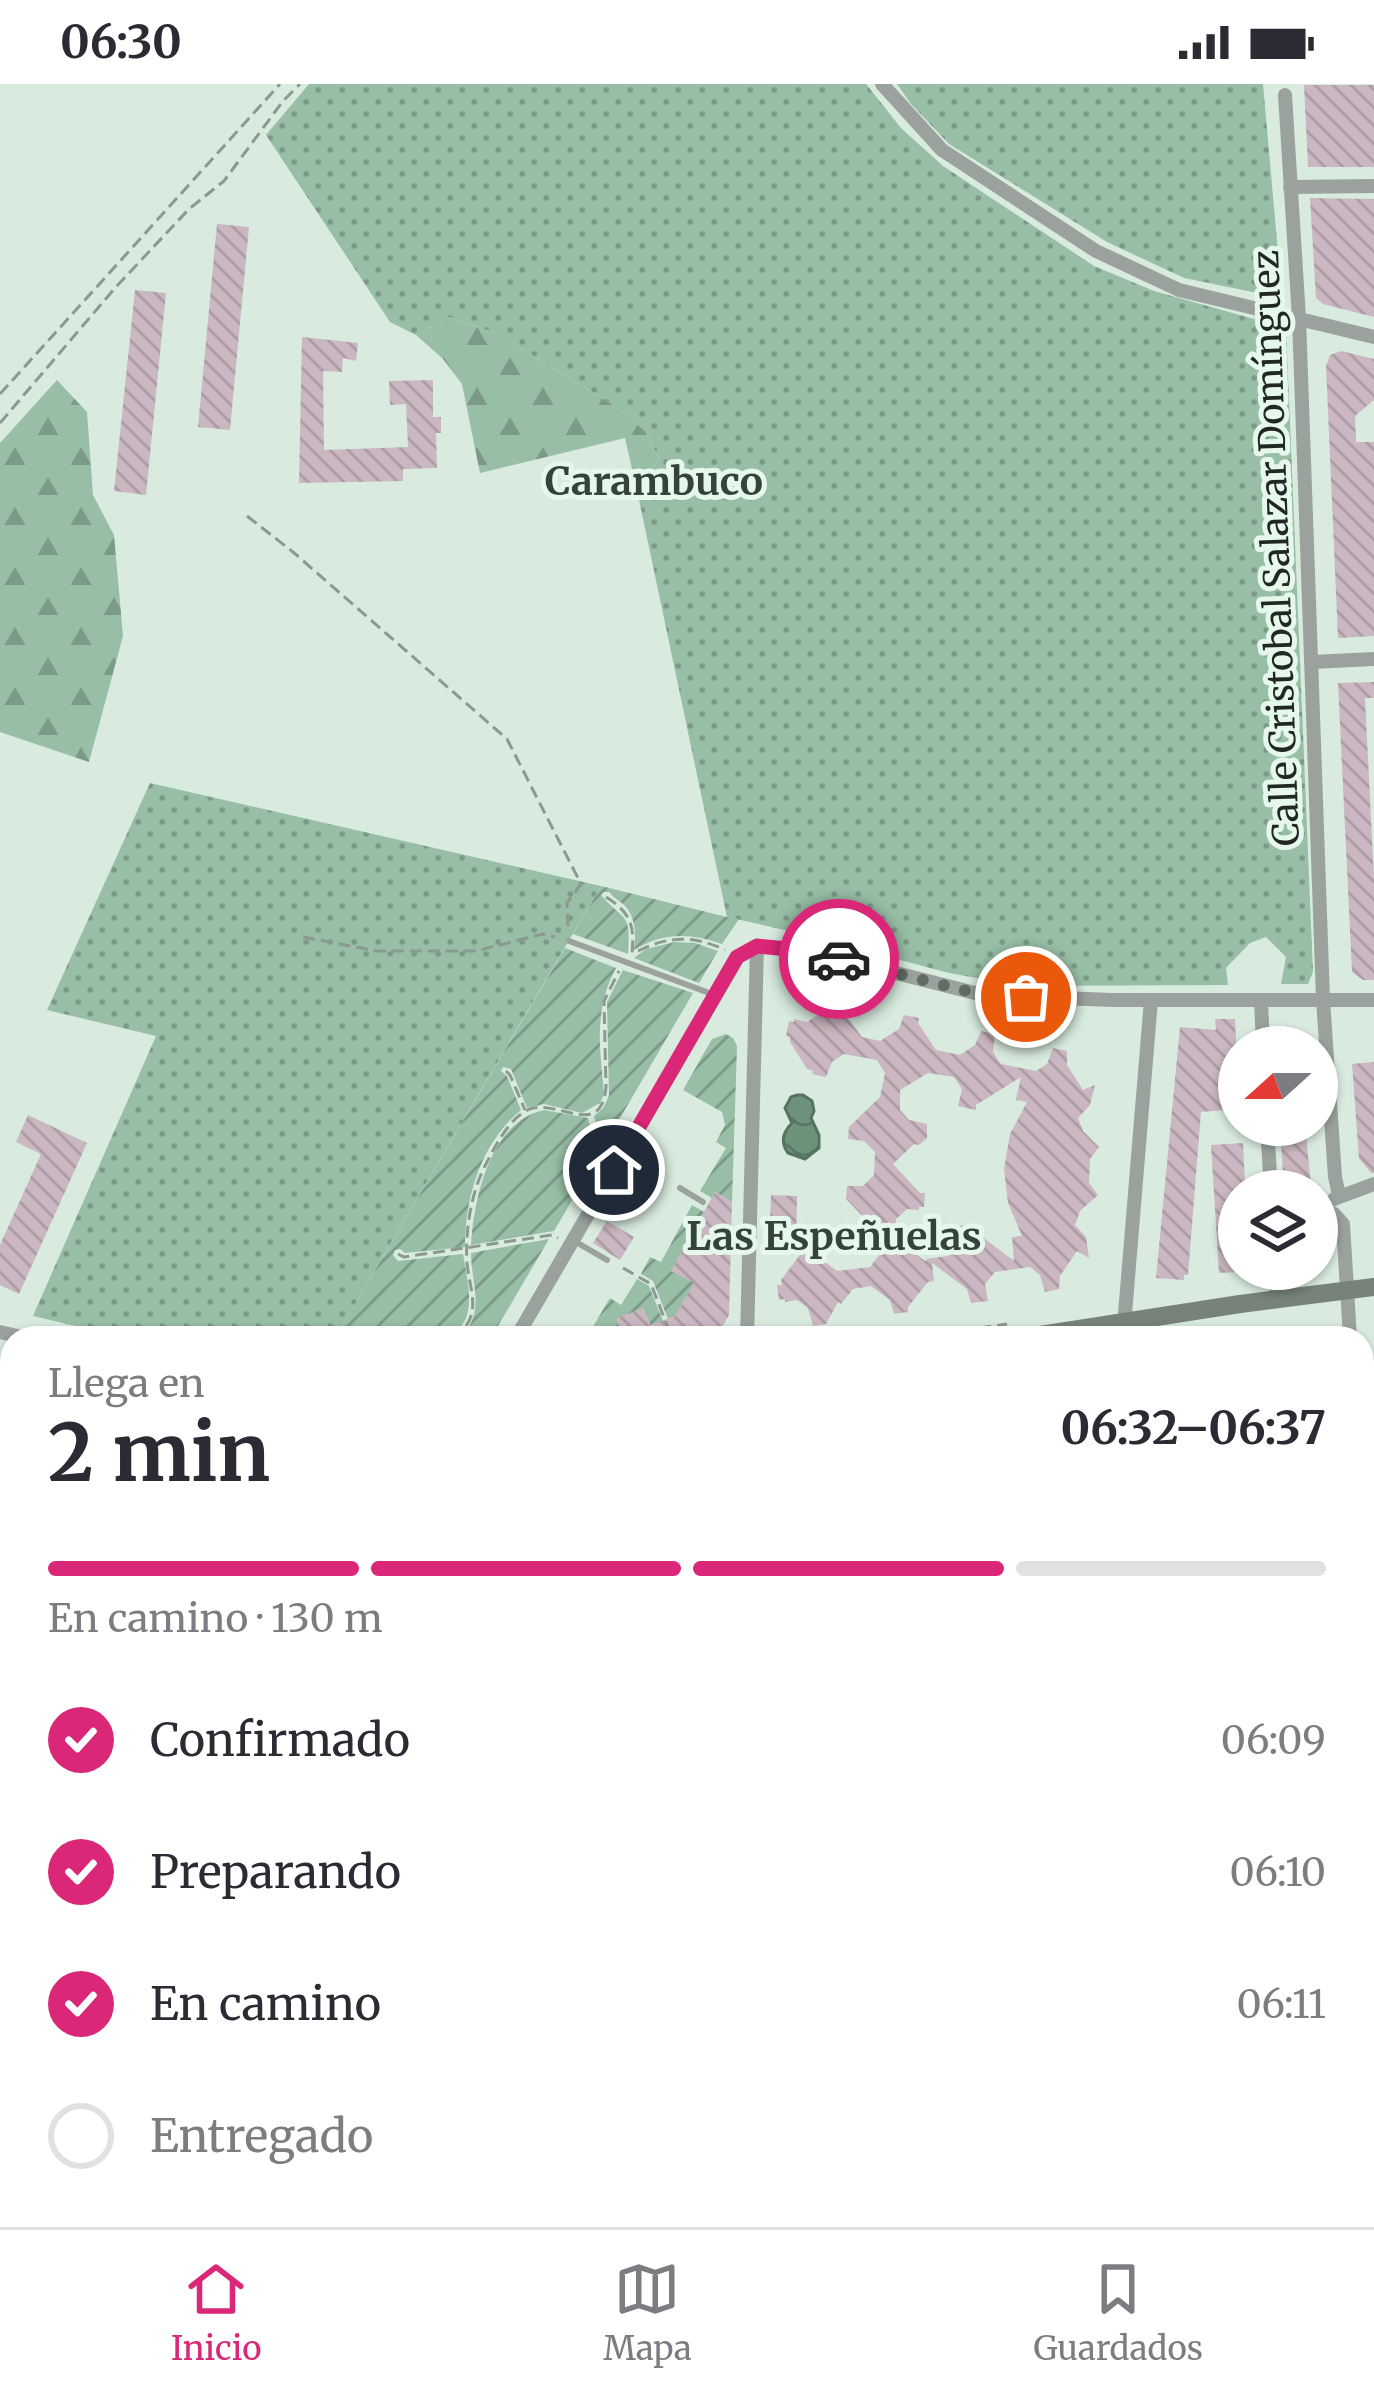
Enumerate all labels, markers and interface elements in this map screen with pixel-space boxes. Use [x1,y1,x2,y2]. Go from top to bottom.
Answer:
text: 06:30 [60,14,182,70]
street label: Calle Cristobal Salazar Domínguez [1243,249,1309,847]
district label: Carambuco [545,457,763,506]
courier [779,899,899,1019]
icon: car [806,926,872,992]
pin [975,946,1077,1048]
icon: bag [993,964,1059,1030]
north arrow [1218,1026,1338,1146]
map controls [1218,1026,1338,1290]
pin [563,1119,665,1221]
icon: home [581,1137,647,1203]
button: layers [1218,1170,1338,1290]
district label: Las Espeñuelas [686,1212,982,1261]
text: Llega en [48,1359,205,1408]
text: 06:32–06:37 [1061,1400,1326,1456]
text: 2 min [48,1404,270,1502]
text: En camino · 130 m [48,1594,383,1643]
icon: check [48,1707,114,1773]
text: Confirmado [150,1712,410,1768]
text: 06:09 [1221,1716,1326,1765]
icon: check [48,1839,114,1905]
text: Preparando [150,1844,401,1900]
text: 06:10 [1229,1848,1326,1897]
icon: check [48,1971,114,2037]
text: En camino [150,1976,381,2032]
text: 06:11 [1236,1980,1326,2029]
text: Entregado [150,2108,373,2164]
tab: Inicio [171,2256,261,2369]
tab: Mapa [603,2256,692,2369]
tab: Guardados [1033,2256,1203,2369]

